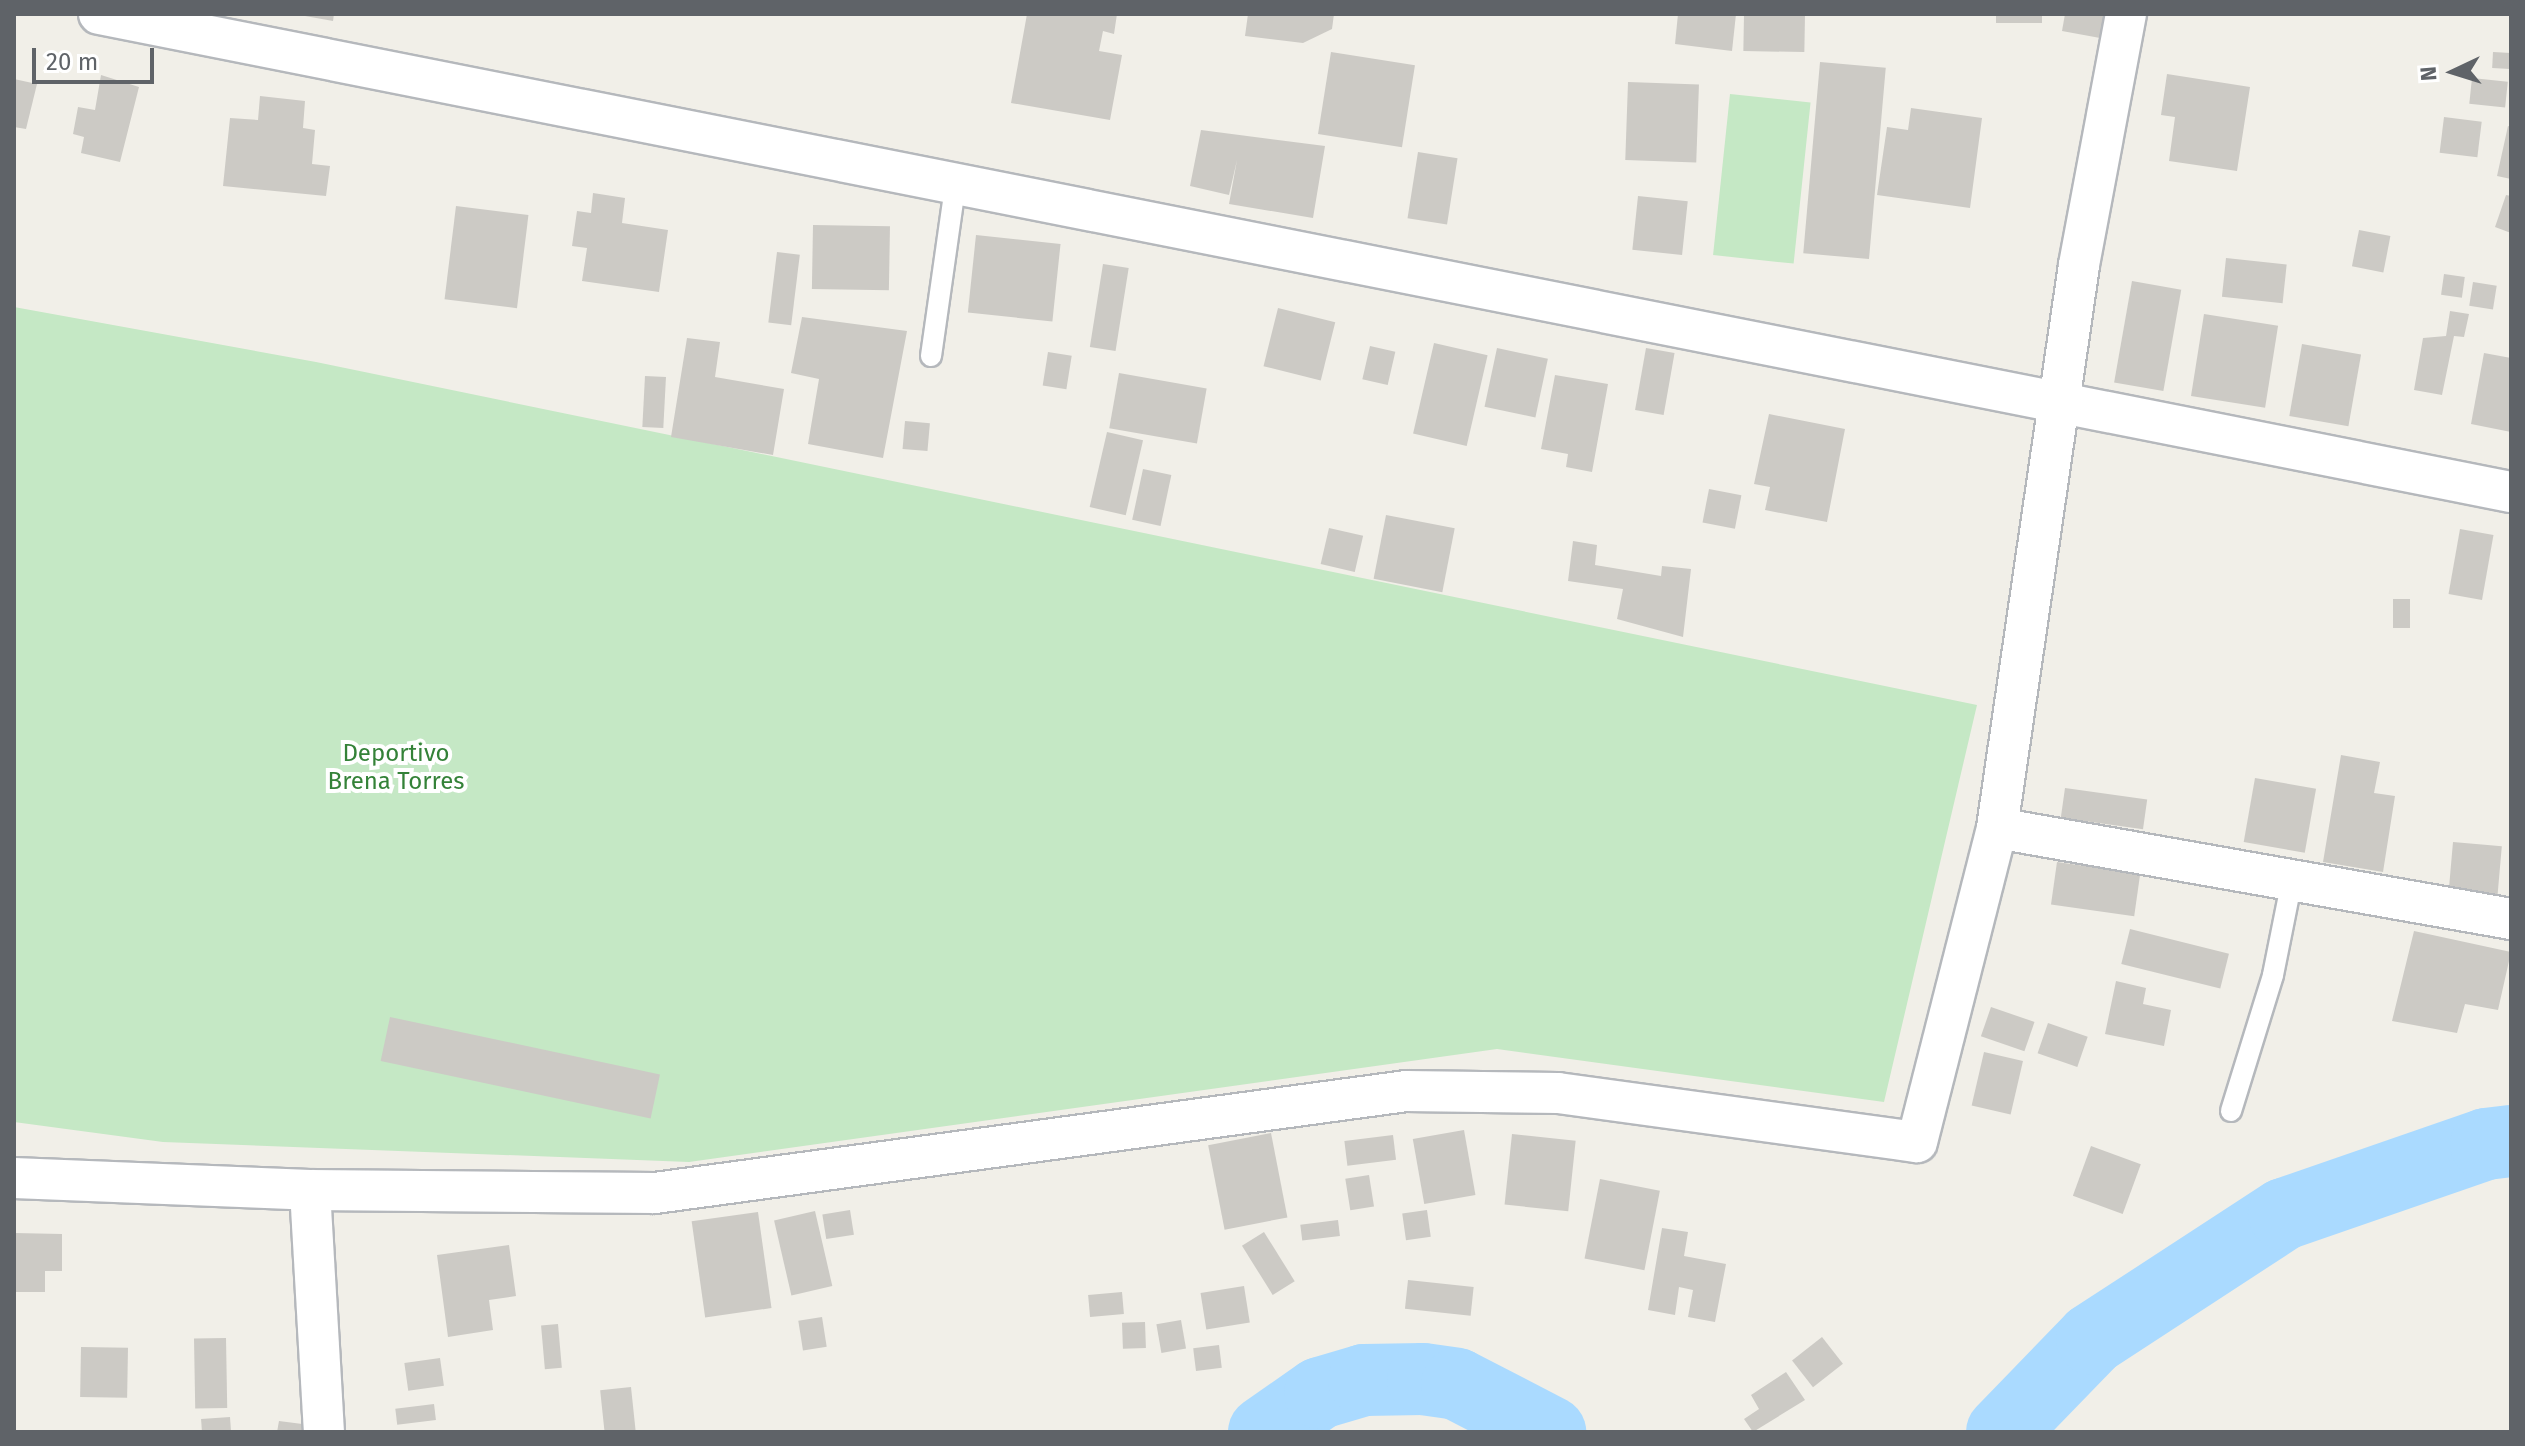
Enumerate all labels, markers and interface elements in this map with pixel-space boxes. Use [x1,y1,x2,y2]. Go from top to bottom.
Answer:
scale bar [36,32,158,82]
north arrow [2413,32,2493,112]
text: 20 m [46,48,98,76]
text: N [2415,65,2443,82]
park label: Deportivo Brena Torres [328,740,464,796]

